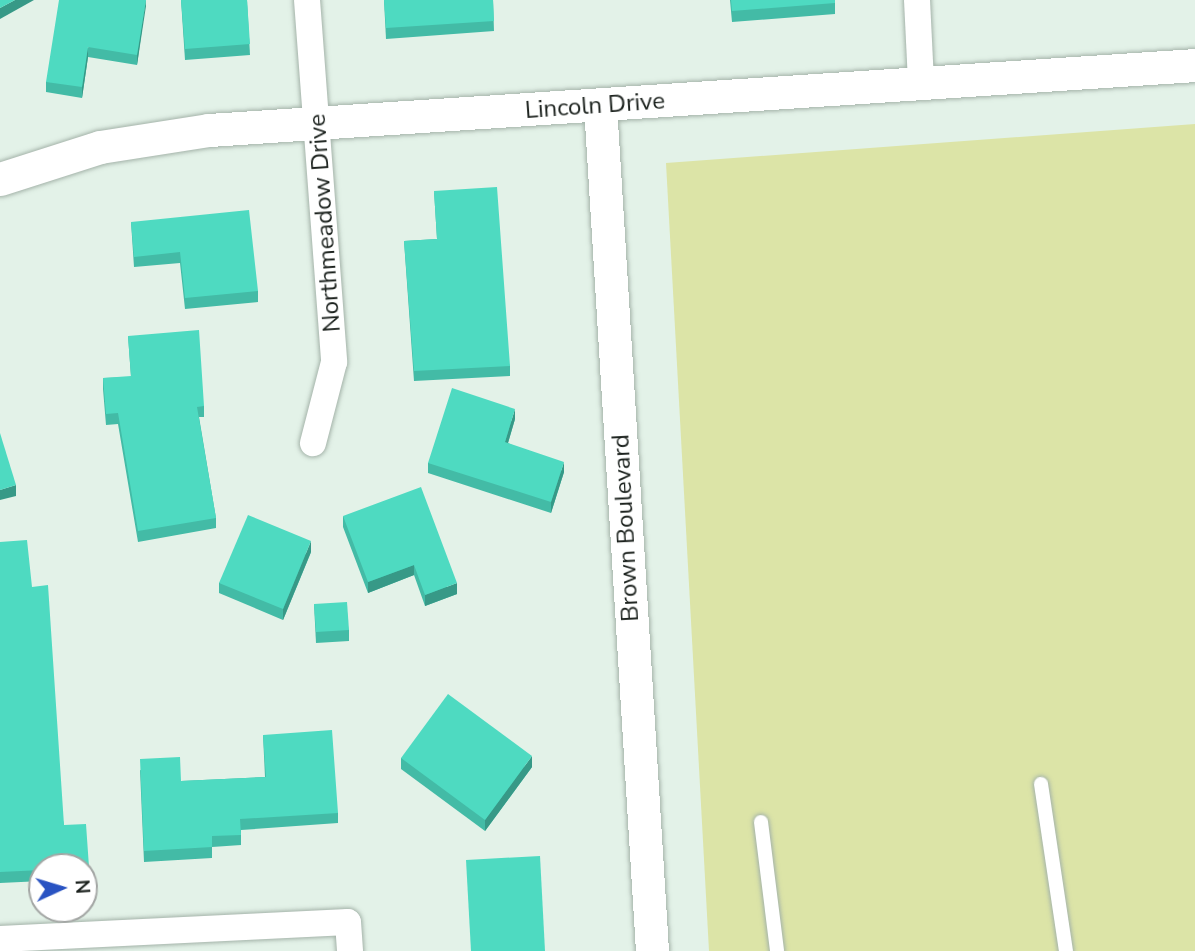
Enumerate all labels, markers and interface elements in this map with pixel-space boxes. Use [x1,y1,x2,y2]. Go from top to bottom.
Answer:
street label: Lincoln Drive [524,87,666,125]
street label: Northmeadow Drive [303,113,347,333]
street label: Brown Boulevard [607,434,645,622]
north arrow [28,853,98,923]
text: N [68,879,95,895]

